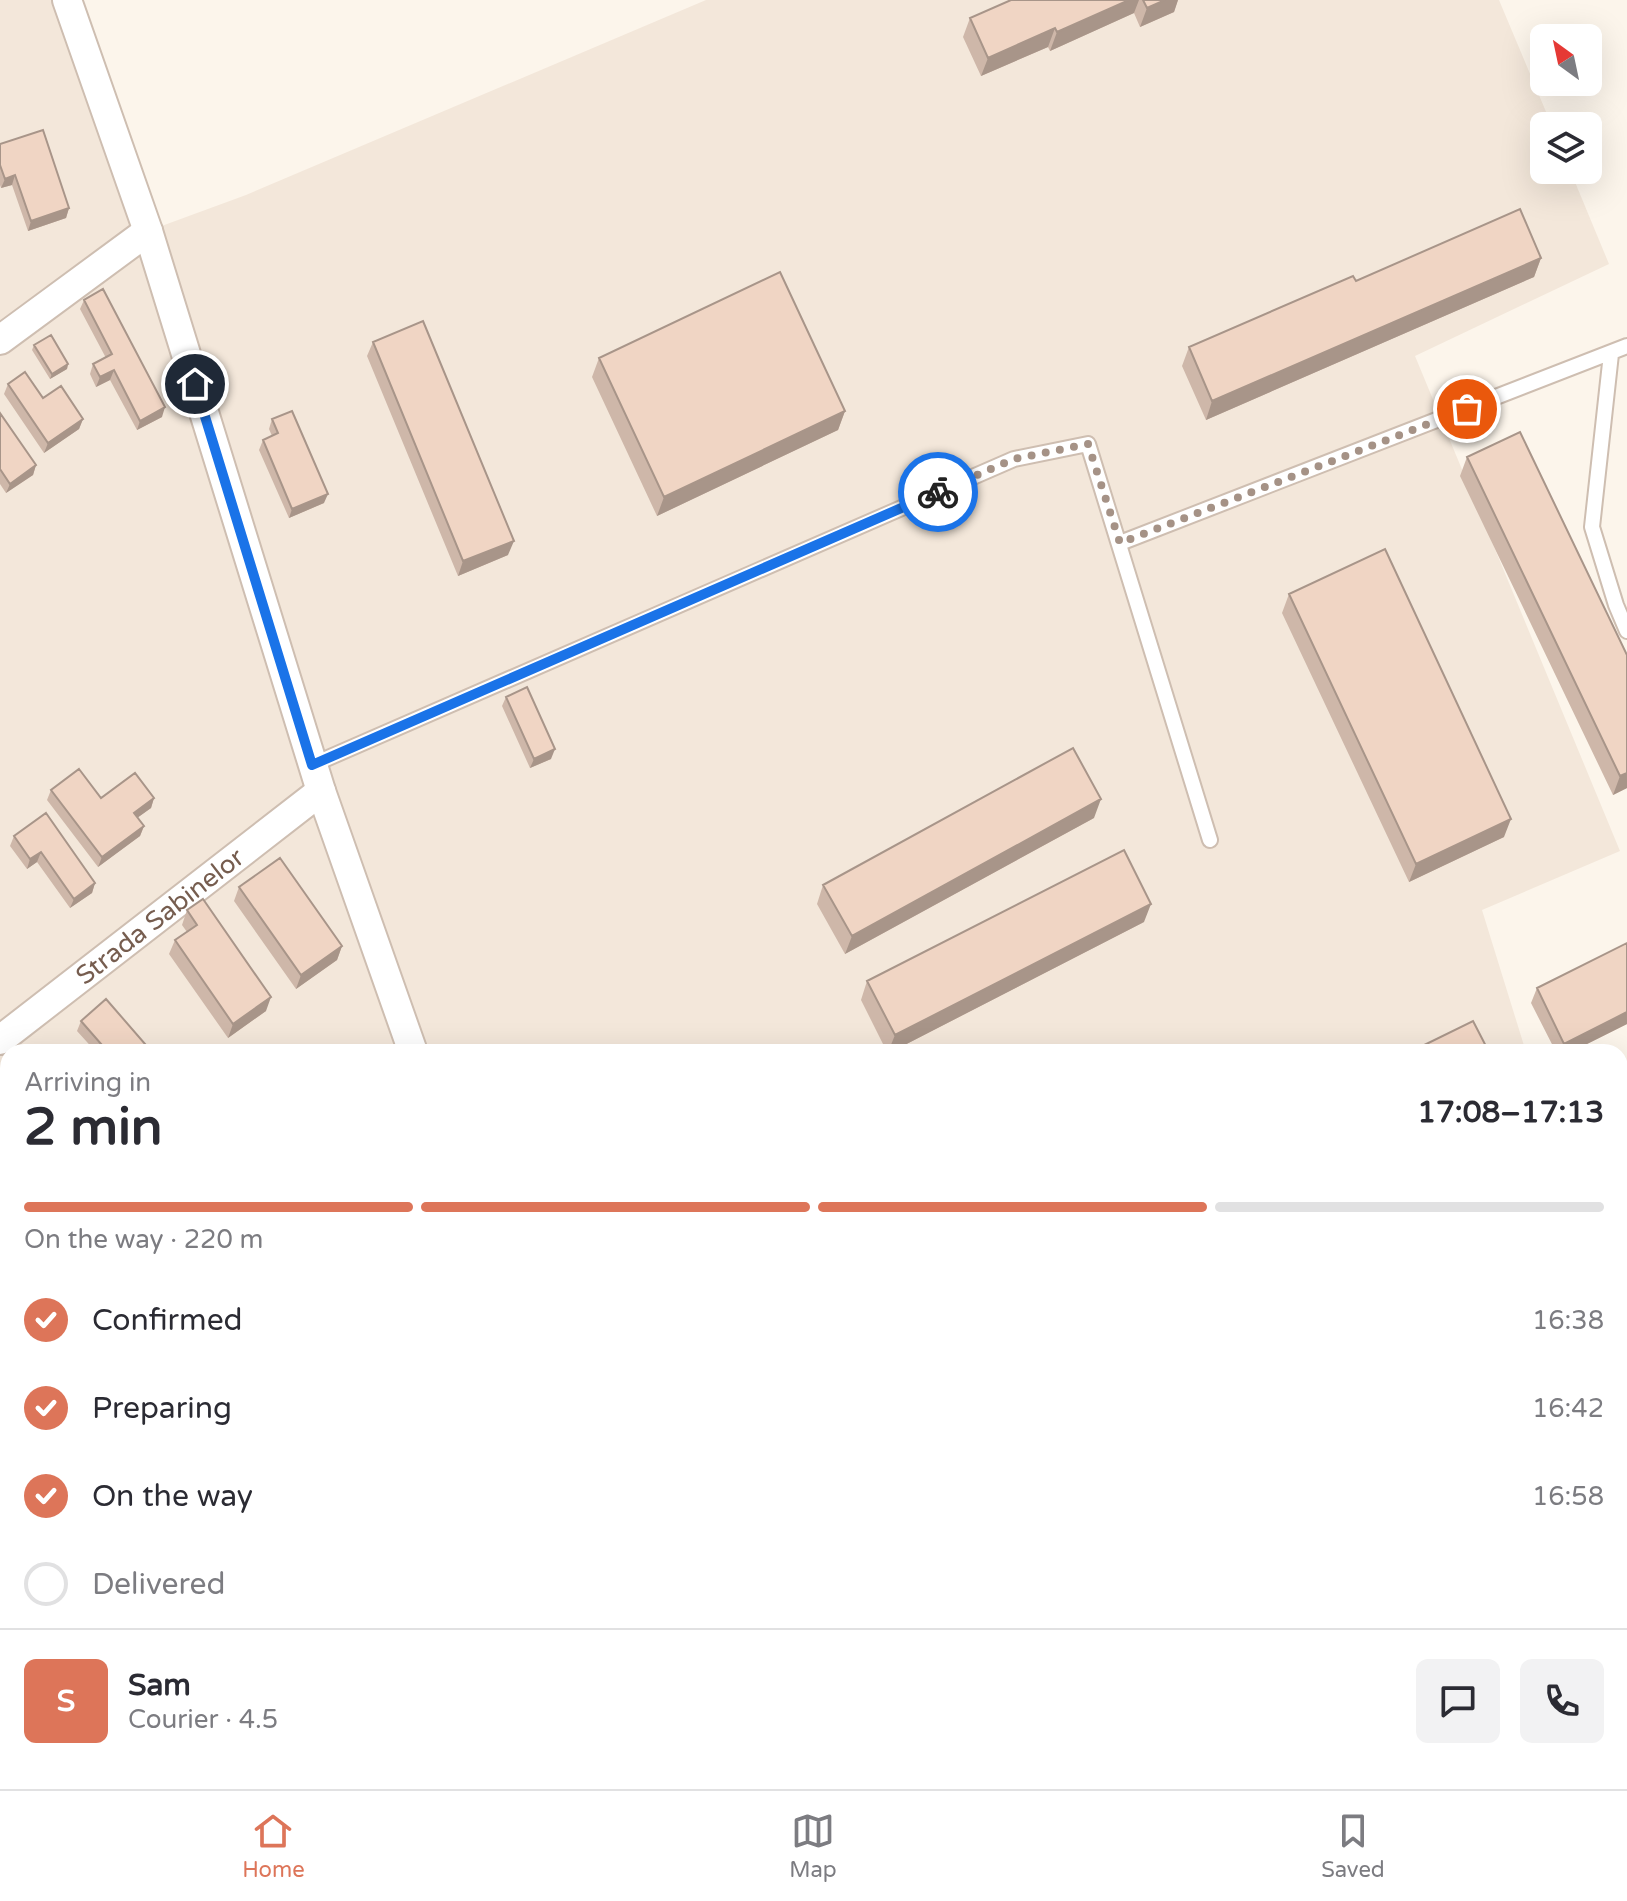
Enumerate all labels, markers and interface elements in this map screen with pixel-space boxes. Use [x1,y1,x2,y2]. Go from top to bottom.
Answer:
north arrow [1530,24,1602,96]
map controls [1530,24,1602,184]
button: layers [1530,112,1602,184]
pin [161,350,229,418]
icon: home [173,362,217,406]
pin [1433,375,1501,443]
icon: bag [1445,387,1489,431]
courier [898,452,978,532]
icon: bike [916,470,960,514]
street label: Strada Sabinelor [69,841,250,991]
text: Arriving in [24,1067,151,1098]
text: 17:08–17:13 [1417,1094,1604,1131]
text: 2 min [24,1096,163,1159]
text: On the way · 220 m [24,1224,263,1255]
icon: check [24,1298,68,1342]
text: Confirmed [92,1302,243,1339]
text: 16:38 [1532,1305,1604,1336]
icon: check [24,1386,68,1430]
text: Preparing [92,1390,232,1427]
text: 16:42 [1532,1393,1604,1424]
icon: check [24,1474,68,1518]
text: On the way [92,1478,253,1515]
text: 16:58 [1532,1481,1604,1512]
text: Delivered [92,1566,226,1603]
button: chat [1416,1659,1500,1743]
button: phone [1520,1659,1604,1743]
text: Sam [128,1667,191,1704]
text: S [57,1683,75,1720]
text: Courier · 4.5 [128,1704,278,1735]
tab: Home [242,1809,305,1883]
tab: Map [789,1809,837,1883]
tab: Saved [1321,1809,1385,1883]

